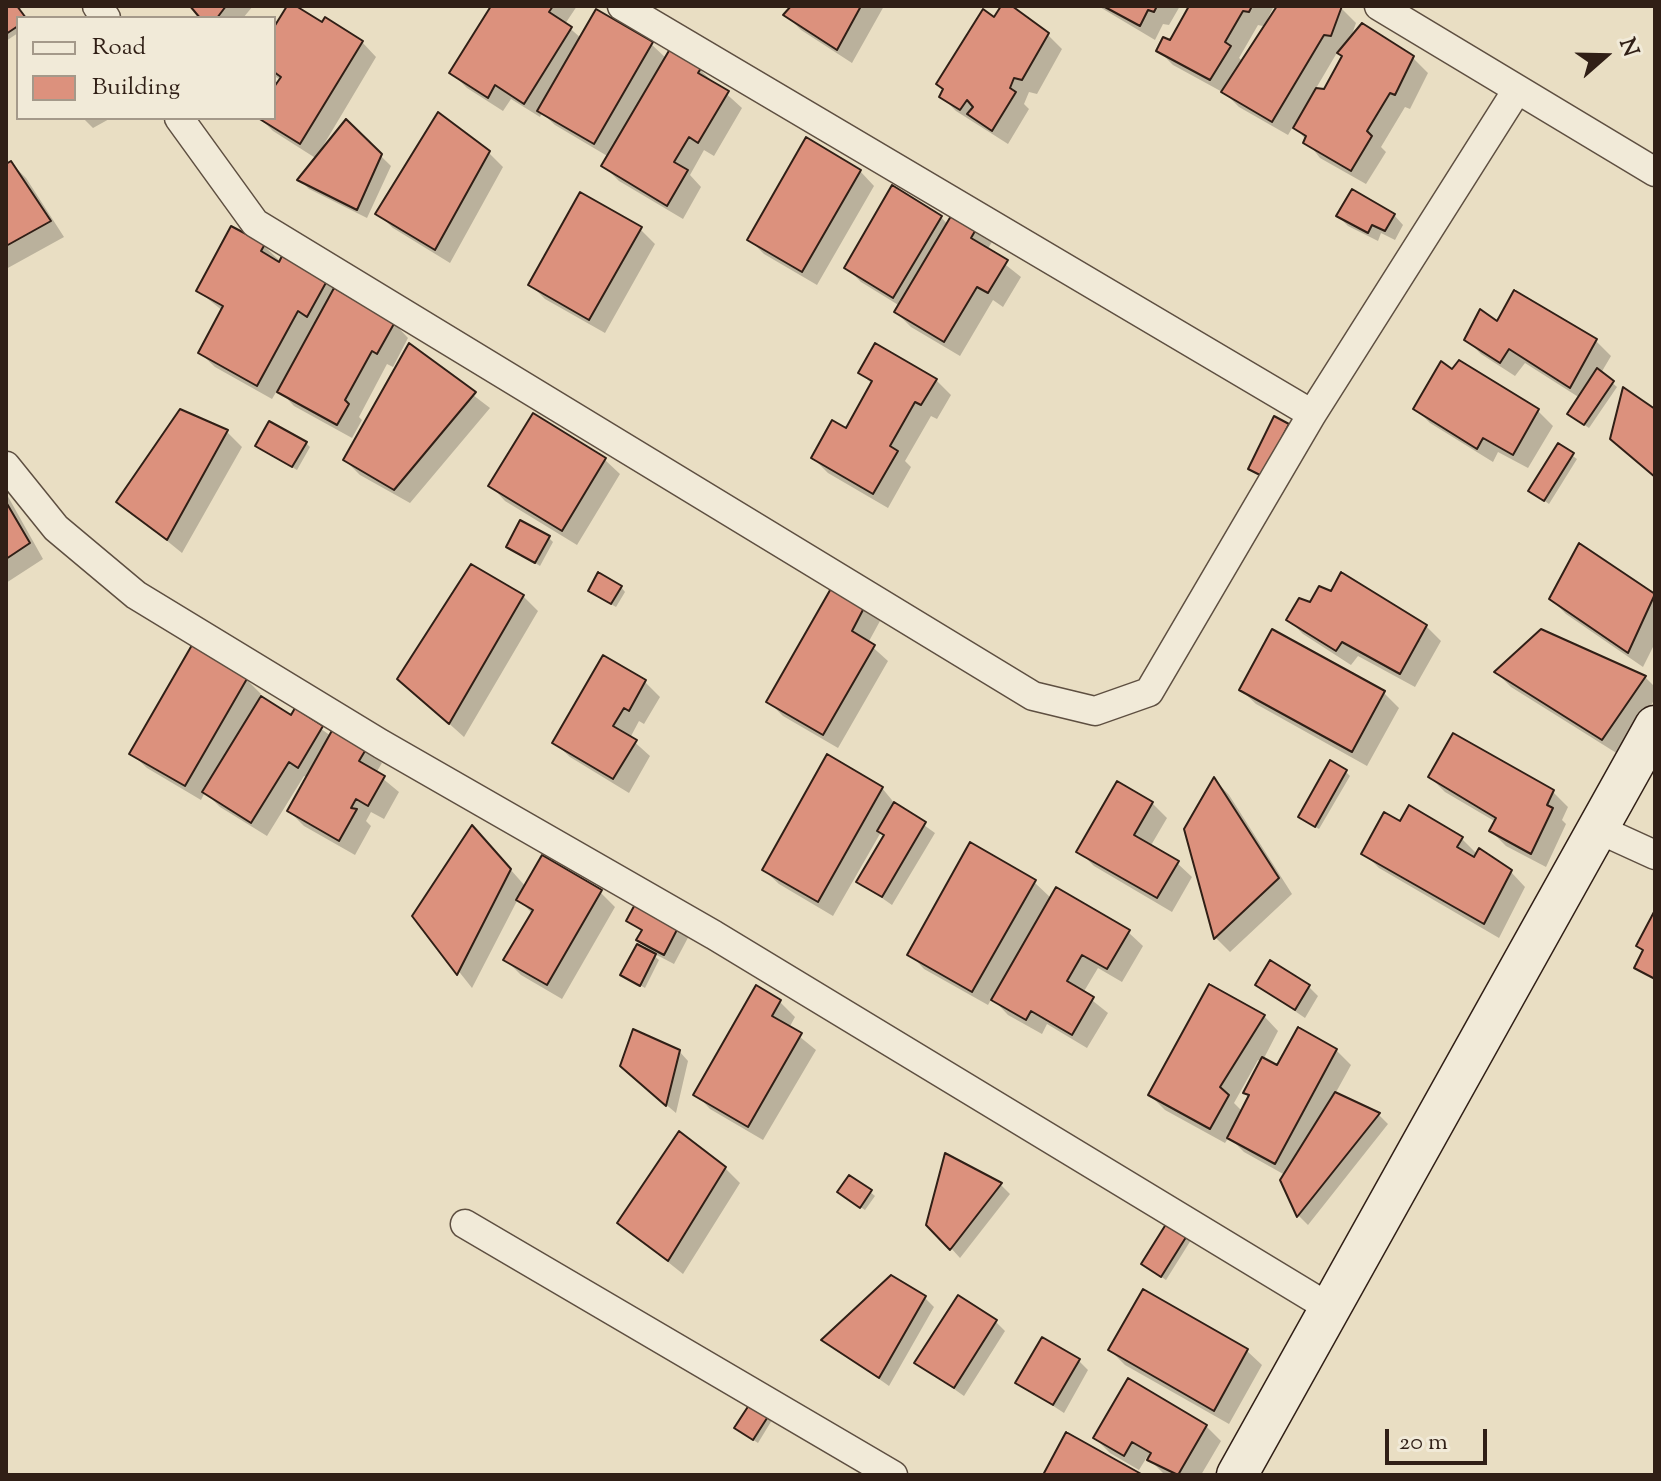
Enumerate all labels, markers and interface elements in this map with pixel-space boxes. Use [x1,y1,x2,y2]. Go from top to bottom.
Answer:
legend [16,16,276,120]
north arrow [1565,16,1645,96]
text: Road [92,31,146,65]
text: N [1610,34,1646,62]
text: Building [92,71,180,105]
scale bar [1389,1413,1491,1463]
text: 20 m [1399,1426,1448,1460]

